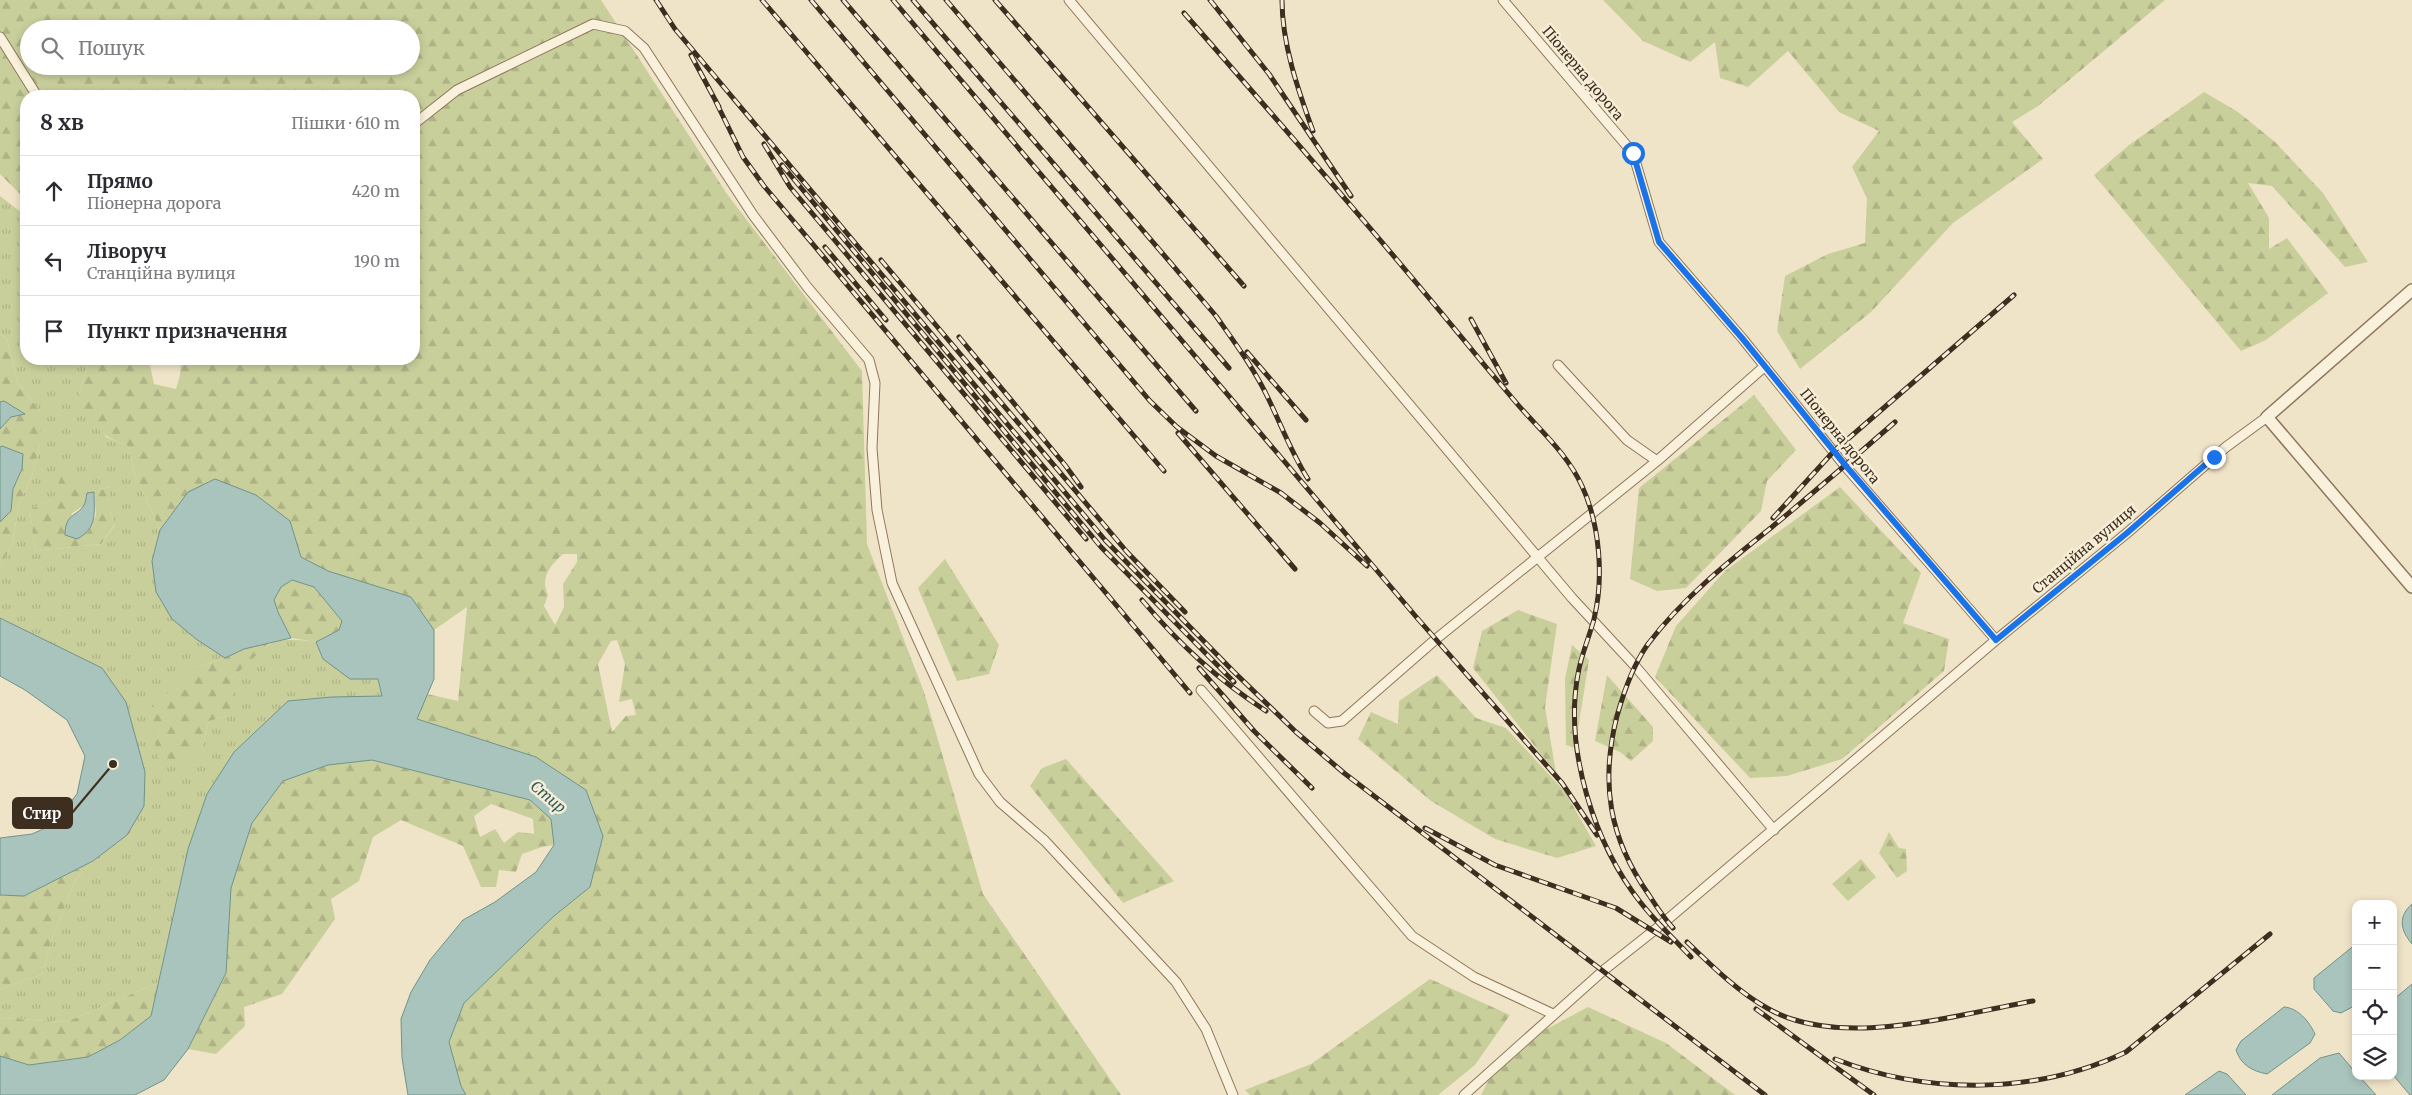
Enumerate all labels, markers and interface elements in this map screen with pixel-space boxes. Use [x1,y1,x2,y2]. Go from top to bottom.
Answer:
search box [20,20,420,75]
street label: Піонерна дорога [1538,22,1628,124]
icon: search [38,34,66,62]
text: Пошук [78,36,145,60]
text: 8 хв [40,109,84,136]
text: Пішки · 610 m [291,113,400,133]
route start [1622,142,1645,165]
text: Прямо [87,169,153,193]
icon: ahead [40,177,68,205]
text: 420 m [352,181,400,201]
text: Піонерна дорога [87,193,221,213]
text: Ліворуч [87,239,167,263]
icon: left [40,247,68,275]
text: 190 m [354,251,400,271]
text: Станційна вулиця [87,263,236,283]
icon: arrive [40,317,68,345]
text: Пункт призначення [87,319,287,343]
street label: Піонерна дорога [1796,385,1884,488]
route end [2203,446,2226,469]
street label: Станційна вулиця [2028,500,2140,598]
water label: Стир [527,776,570,817]
callout: Стир [13,798,72,828]
text: Стир [23,804,62,823]
map controls [2352,900,2397,1080]
button: + [2352,900,2397,945]
button: − [2352,945,2397,990]
button: locate [2352,990,2397,1035]
button: layers [2352,1035,2397,1080]

